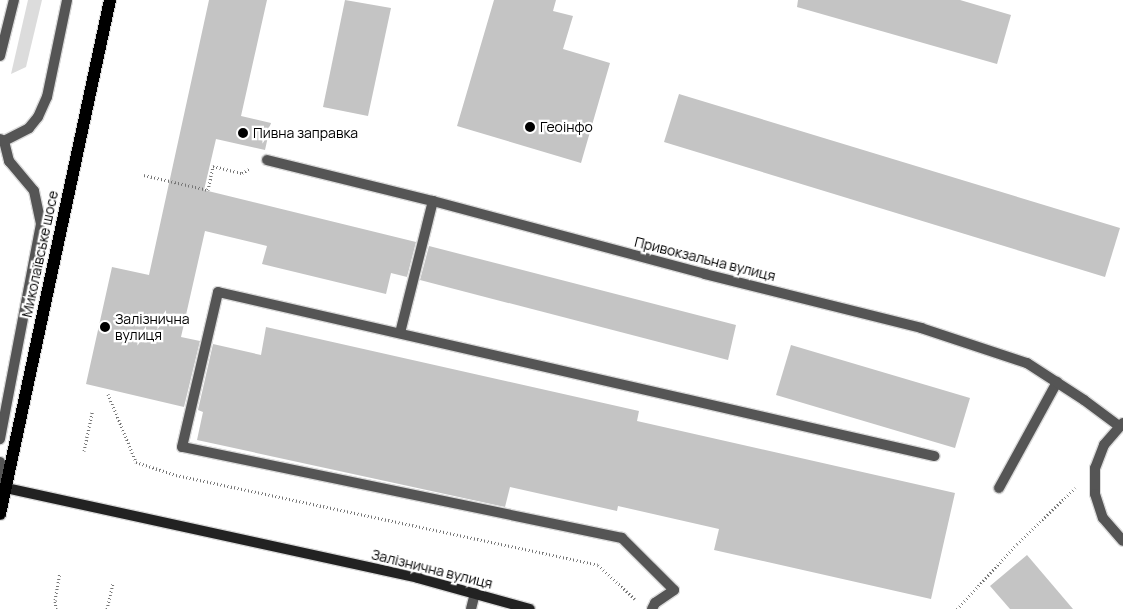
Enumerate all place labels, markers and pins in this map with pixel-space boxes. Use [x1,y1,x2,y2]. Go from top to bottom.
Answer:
place label: Геоінфо [540,119,593,135]
marker: Геоінфо [524,121,536,133]
place label: Пивна заправка [253,125,358,141]
marker: Пивна заправка [237,127,249,139]
place label: Залізнична вулиця [115,311,189,344]
marker: Залізнична вулиця [99,321,111,333]

